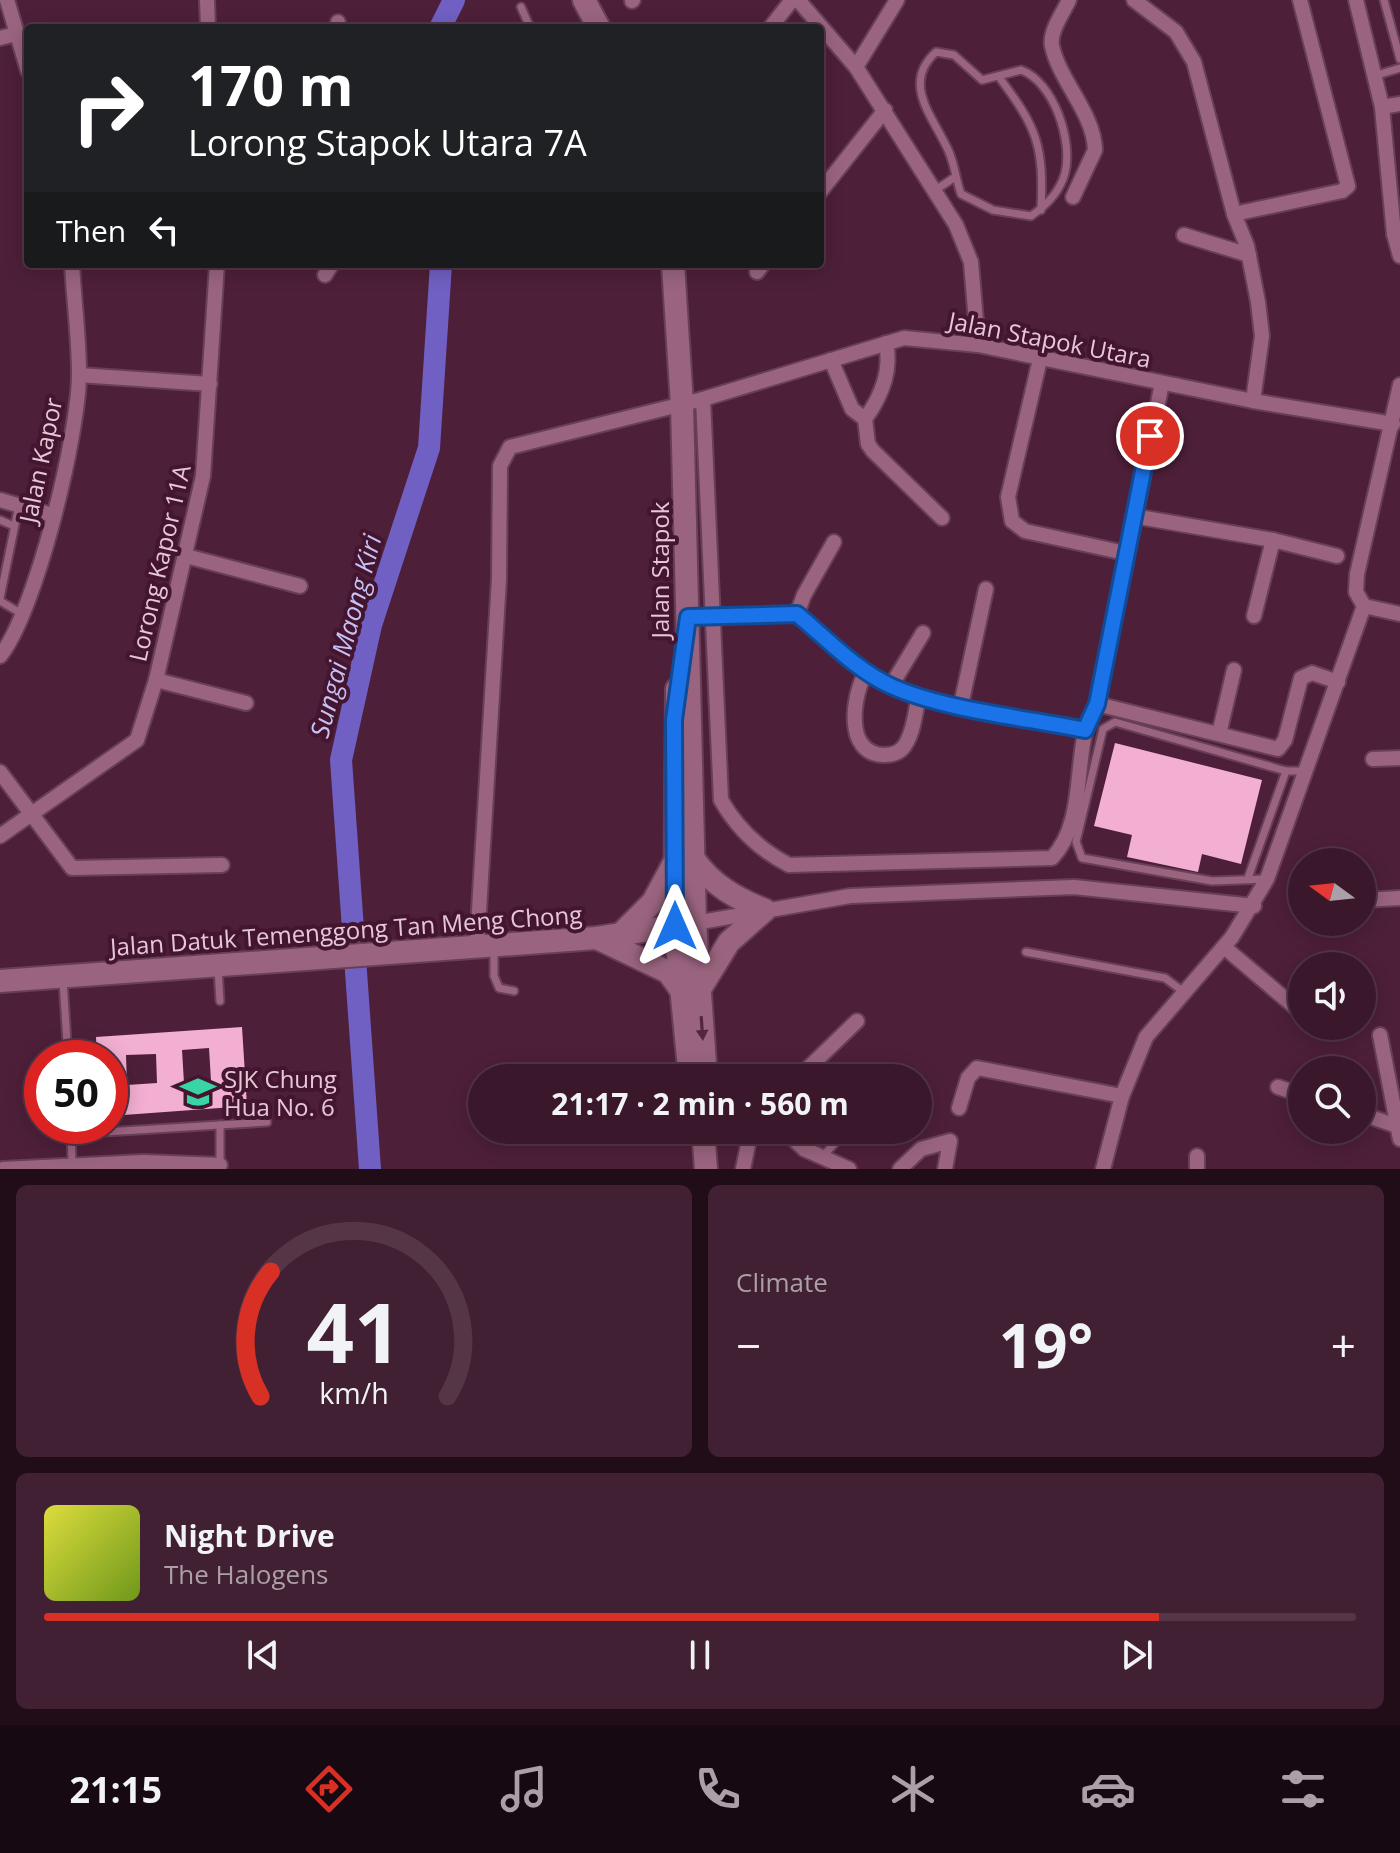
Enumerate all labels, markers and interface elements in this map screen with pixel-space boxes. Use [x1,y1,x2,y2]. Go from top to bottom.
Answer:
text: 170 m [188,46,354,122]
icon: right [56,56,160,160]
text: Lorong Stapok Utara 7A [188,118,587,167]
icon: left [142,208,186,252]
text: Then [56,210,126,251]
street label: Jalan Stapok Utara [944,303,1154,375]
street label: Jalan Kapor [10,394,69,528]
pin [1116,402,1184,470]
icon: arrive [1128,414,1172,458]
street label: Lorong Kapor 11A [120,461,198,665]
street label: Jalan Stapok [643,501,676,640]
water label: Sungai Maong Kiri [301,530,390,742]
north arrow [1288,848,1376,936]
map controls [1288,848,1376,1144]
position arrow [633,884,717,968]
street label: Jalan Datuk Temenggong Tan Meng Chong [107,897,583,963]
button: sound [1288,952,1376,1040]
one-way arrow [696,1016,709,1041]
speed limit sign: 50 [24,1040,128,1144]
button: search [1288,1056,1376,1144]
place label: SJK Chung Hua No. 6 [224,1062,337,1123]
school or university icon: SJK Chung Hua No. 6 [179,1073,217,1111]
text: 21:17 · 2 min · 560 m [551,1083,849,1124]
text: Climate [736,1264,828,1300]
text: 41 [306,1274,402,1387]
text: 19° [999,1304,1093,1386]
text: − [736,1315,761,1375]
text: + [1331,1315,1356,1375]
text: km/h [319,1373,389,1412]
text: Night Drive [164,1515,335,1556]
text: The Halogens [164,1556,329,1592]
icon: previous [241,1633,285,1677]
icon: pause [678,1633,722,1677]
icon: next [1115,1633,1159,1677]
icon: directions [301,1761,357,1817]
icon: music [496,1761,552,1817]
icon: phone [690,1761,746,1817]
icon: climate [885,1761,941,1817]
icon: car [1080,1761,1136,1817]
icon: filters [1275,1761,1331,1817]
text: 21:15 [69,1765,162,1814]

